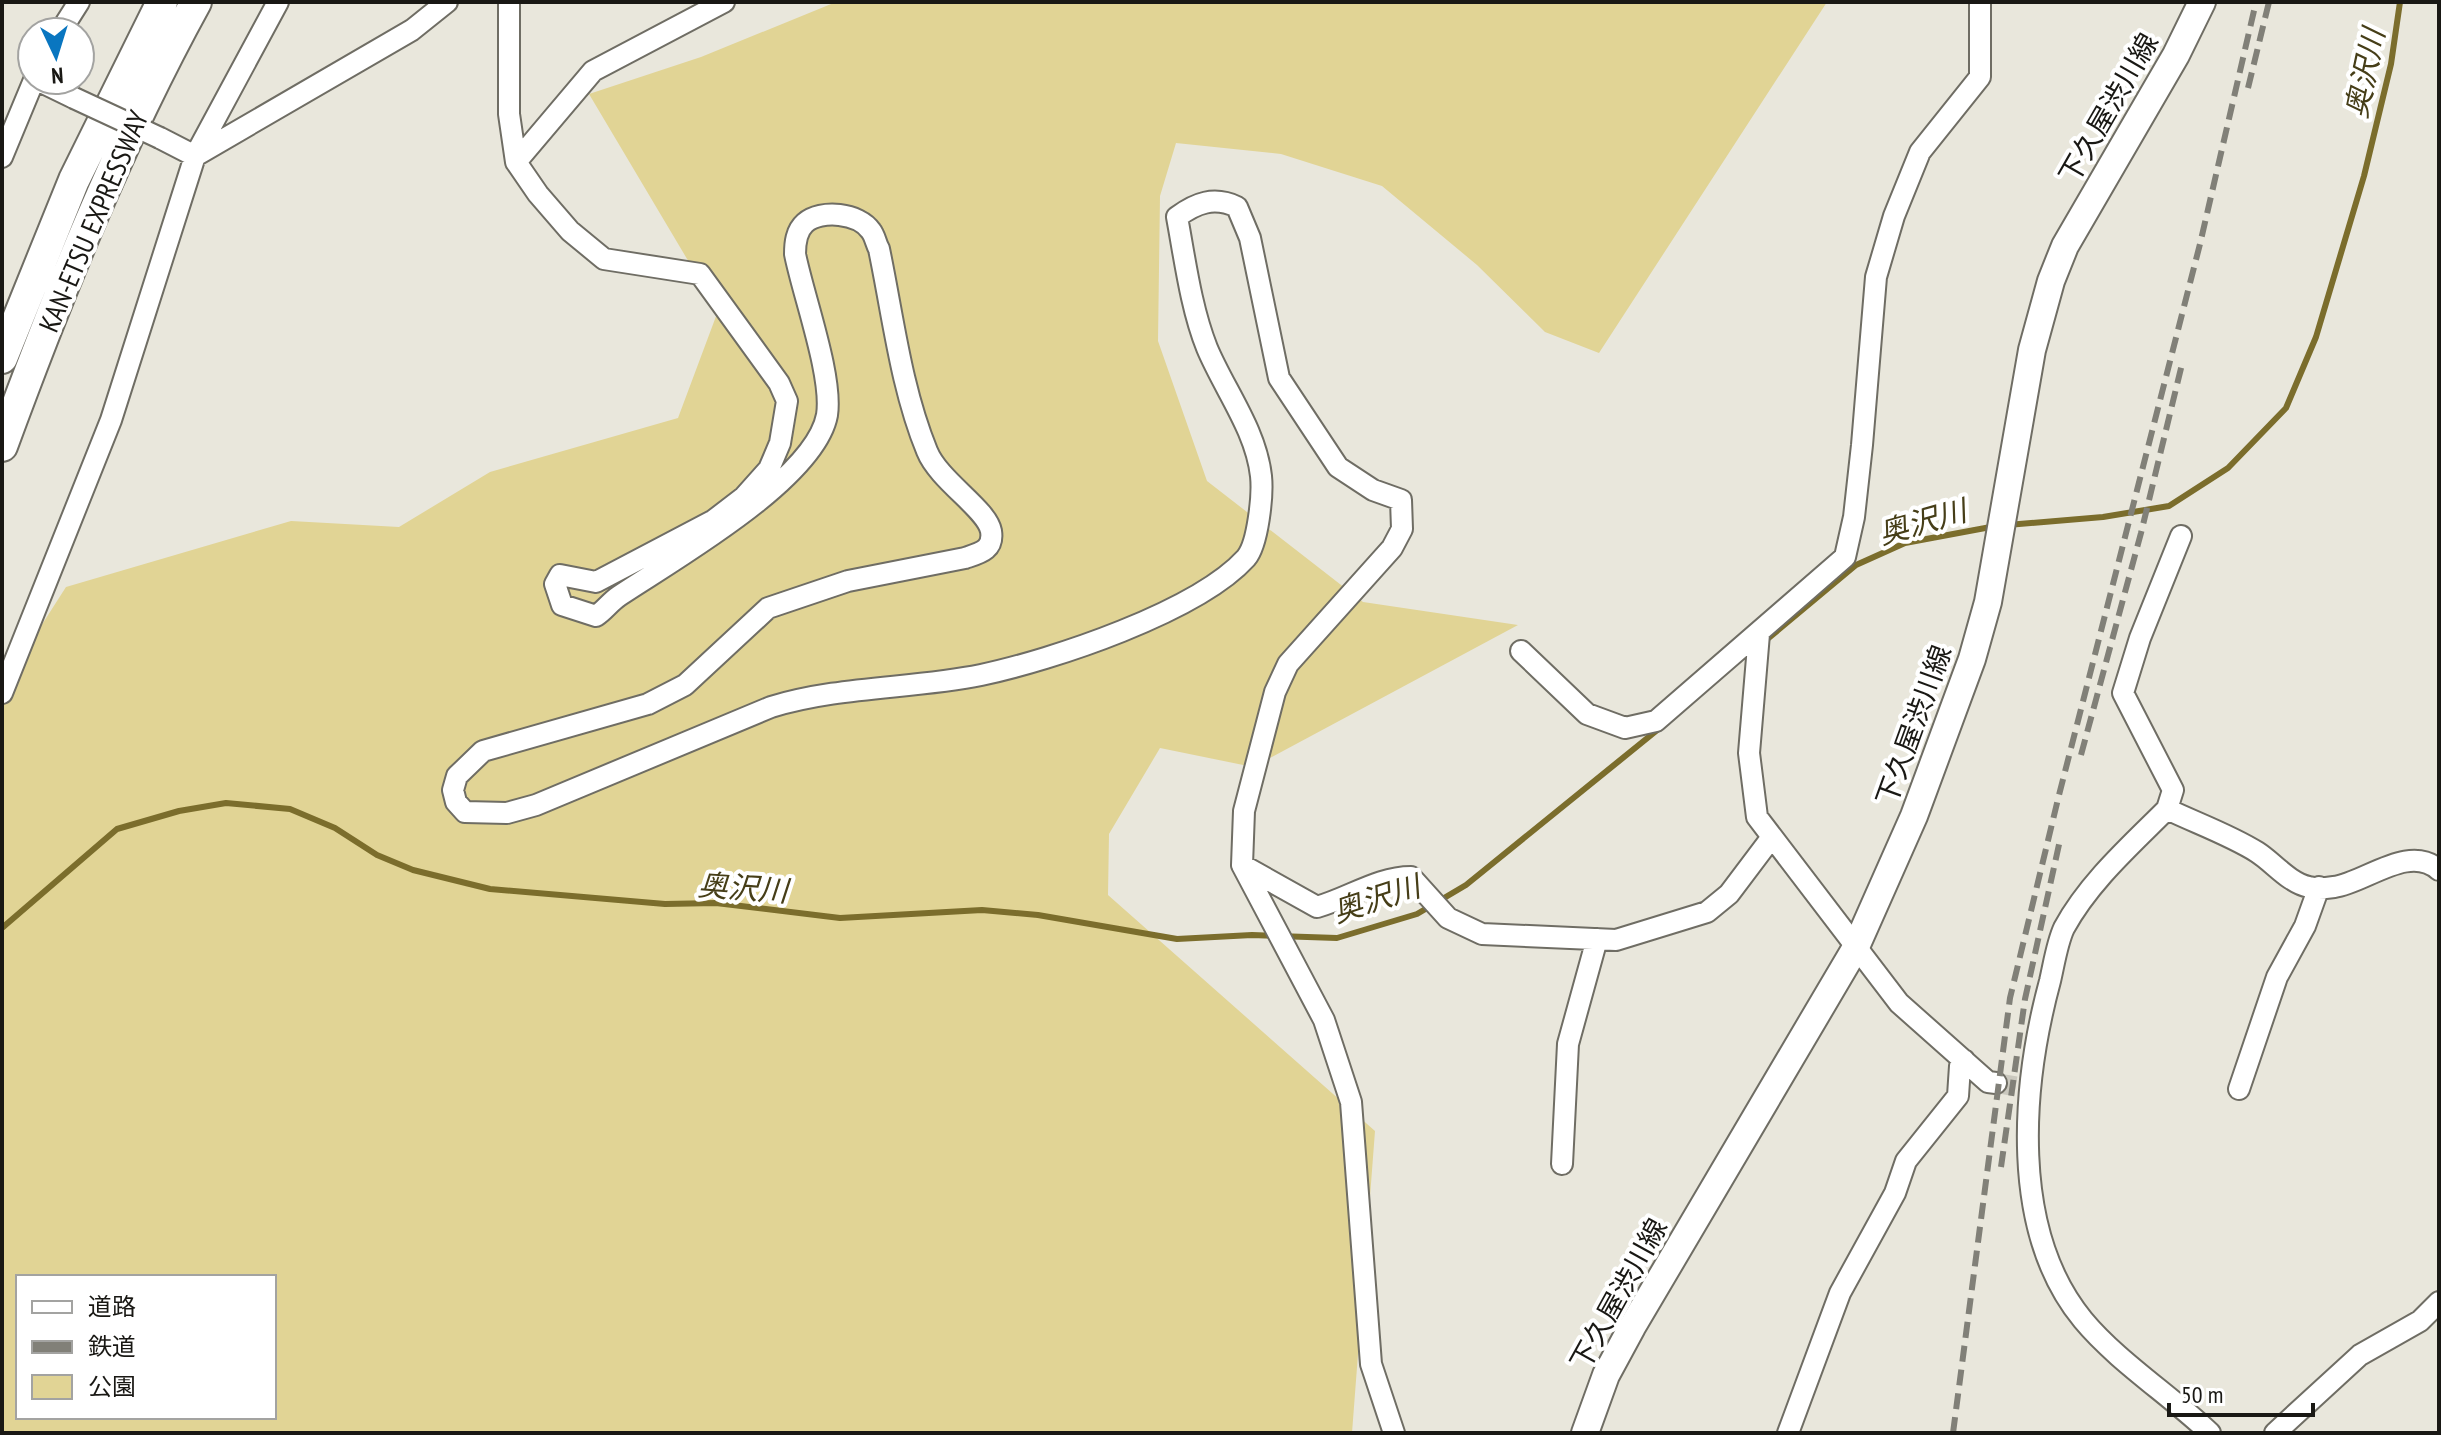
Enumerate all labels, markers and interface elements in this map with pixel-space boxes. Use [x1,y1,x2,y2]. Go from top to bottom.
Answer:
north arrow [16,16,96,96]
water label: 奥沢川 [2336,22,2393,121]
street label: 下久屋渋川線 [2050,26,2166,190]
text: N [50,62,64,90]
street label: KAN-ETSU EXPRESSWAY [30,104,156,337]
water label: 奥沢川 [1873,489,1974,552]
street label: 下久屋渋川線 [1867,640,1959,810]
water label: 奥沢川 [697,864,792,910]
water label: 奥沢川 [1327,865,1428,930]
street label: 下久屋渋川線 [1561,1212,1675,1376]
legend [16,1275,276,1419]
text: 道路 [88,1291,136,1322]
text: 鉄道 [88,1331,136,1362]
scale bar [2169,1367,2313,1417]
text: 公園 [88,1371,136,1402]
text: 50 m [2181,1379,2223,1410]

